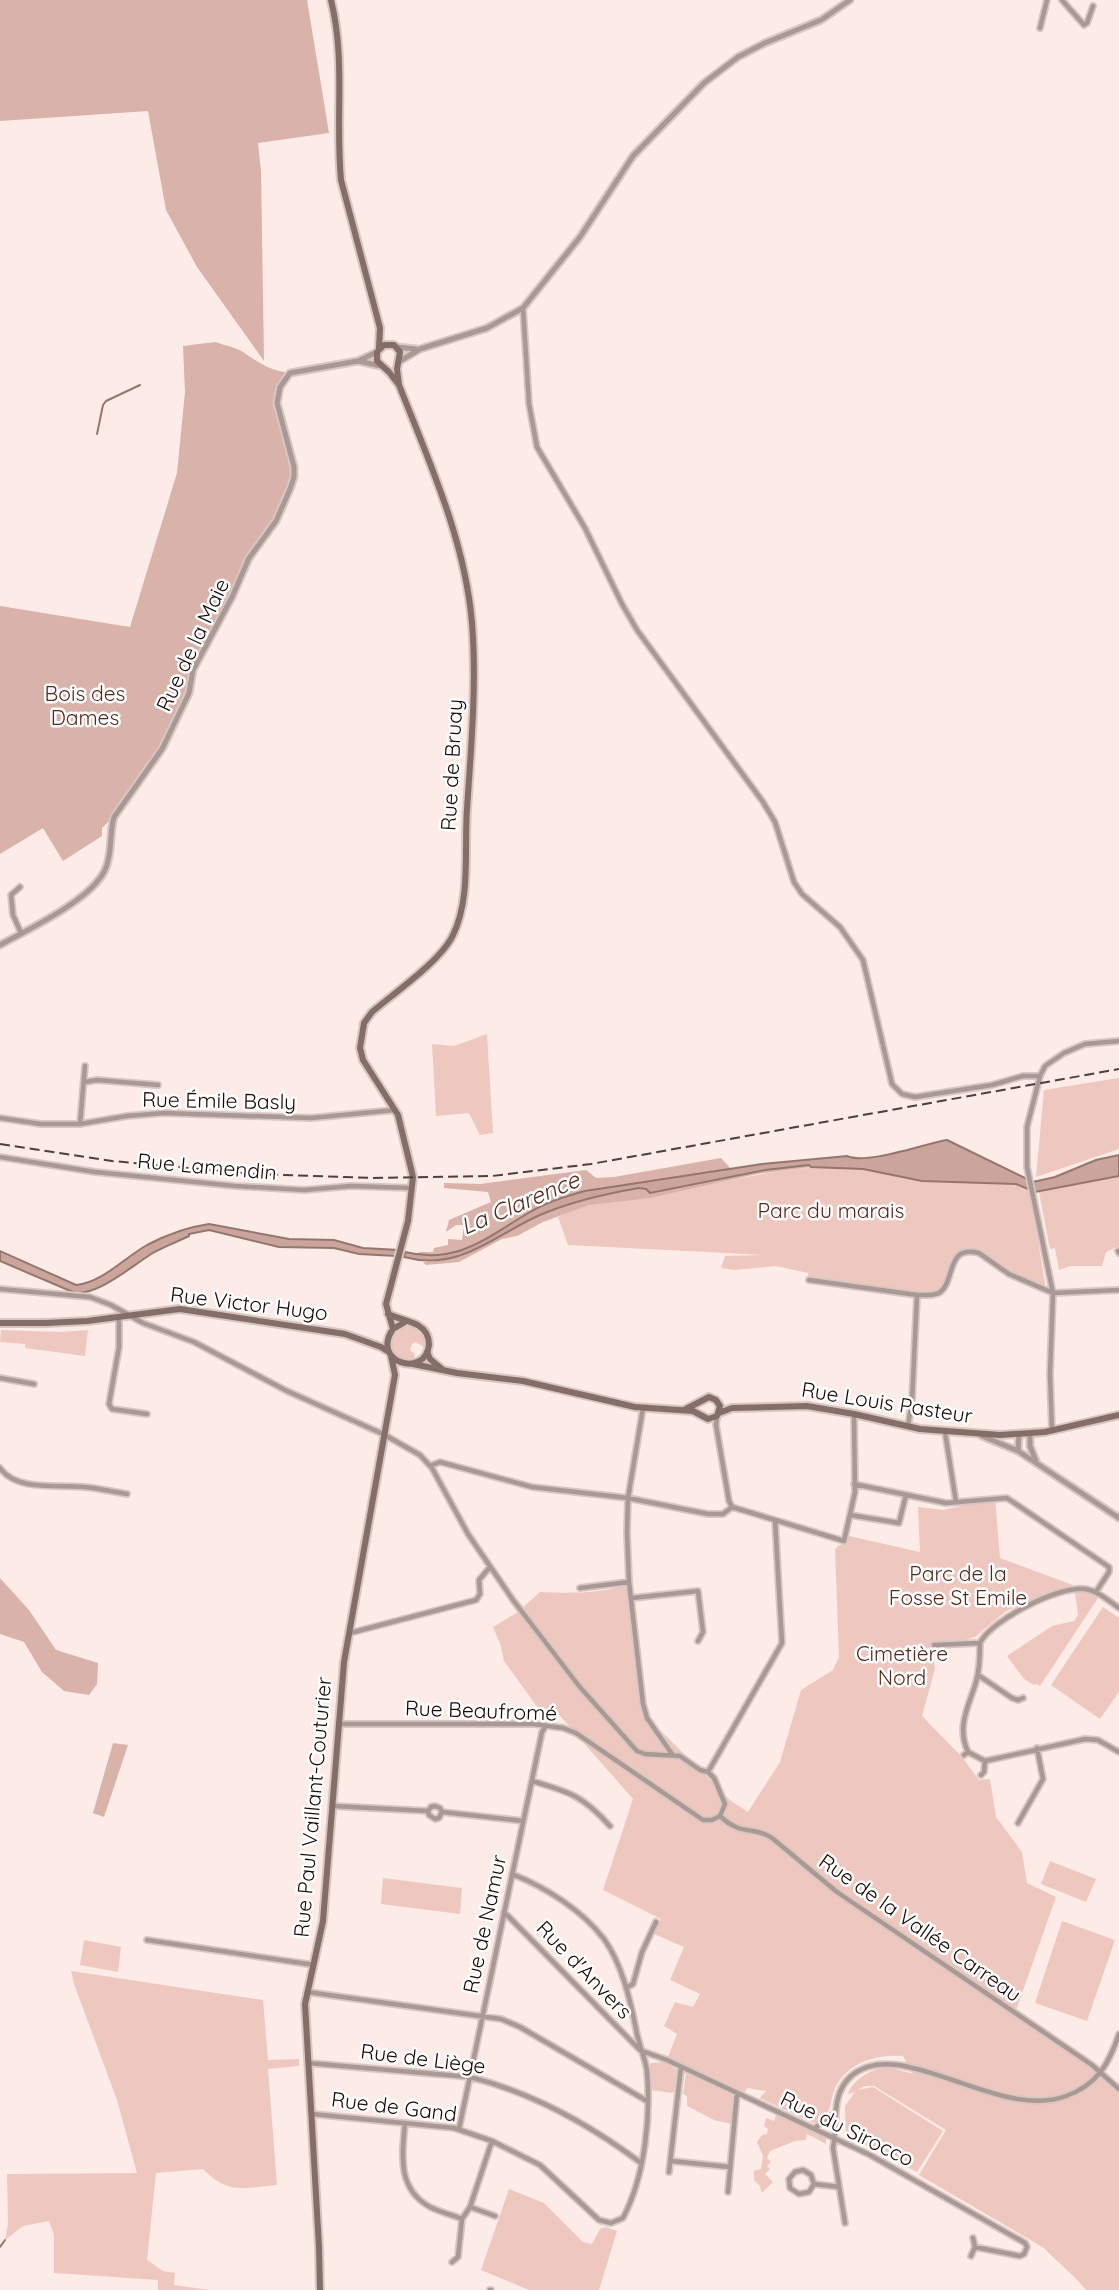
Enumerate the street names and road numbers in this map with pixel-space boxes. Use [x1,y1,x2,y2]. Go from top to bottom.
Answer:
street label: Rue de la Maie [150,574,234,715]
street label: Rue de Bruay [435,698,467,832]
street label: Rue Émile Basly [142,1086,296,1114]
street label: Rue Lamendin [136,1147,278,1185]
street label: Rue Victor Hugo [169,1280,329,1326]
street label: Rue Louis Pasteur [800,1376,975,1428]
street label: Rue Paul Vaillant-Couturier [288,1676,336,1938]
street label: Rue Beaufromé [404,1694,558,1726]
street label: Rue de la Vallée Carreau [814,1847,1027,2007]
street label: Rue de Namur [457,1852,511,1995]
street label: Rue d'Anvers [531,1915,638,2024]
street label: Rue de Liège [359,2037,487,2079]
street label: Rue de Gand [330,2085,458,2127]
street label: Rue du Sirocco [776,2085,918,2172]

